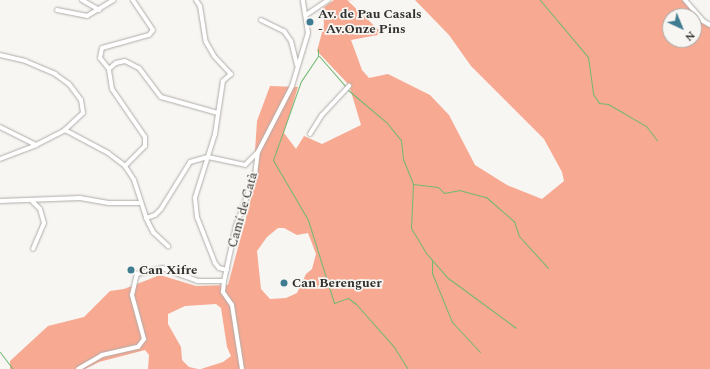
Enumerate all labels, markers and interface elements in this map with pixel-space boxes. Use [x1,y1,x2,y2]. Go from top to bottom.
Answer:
place label: Av. de Pau Casals - Av.Onze Pins [318,7,422,38]
north arrow [662,8,702,48]
marker: Av. de Pau Casals - Av.Onze Pins [305,17,315,27]
text: N [681,27,699,46]
street label: Camí de Catà [225,170,261,250]
place label: Can Xifre [139,262,197,278]
marker: Can Xifre [126,265,136,275]
place label: Can Berenguer [292,275,382,291]
marker: Can Berenguer [279,278,289,288]

